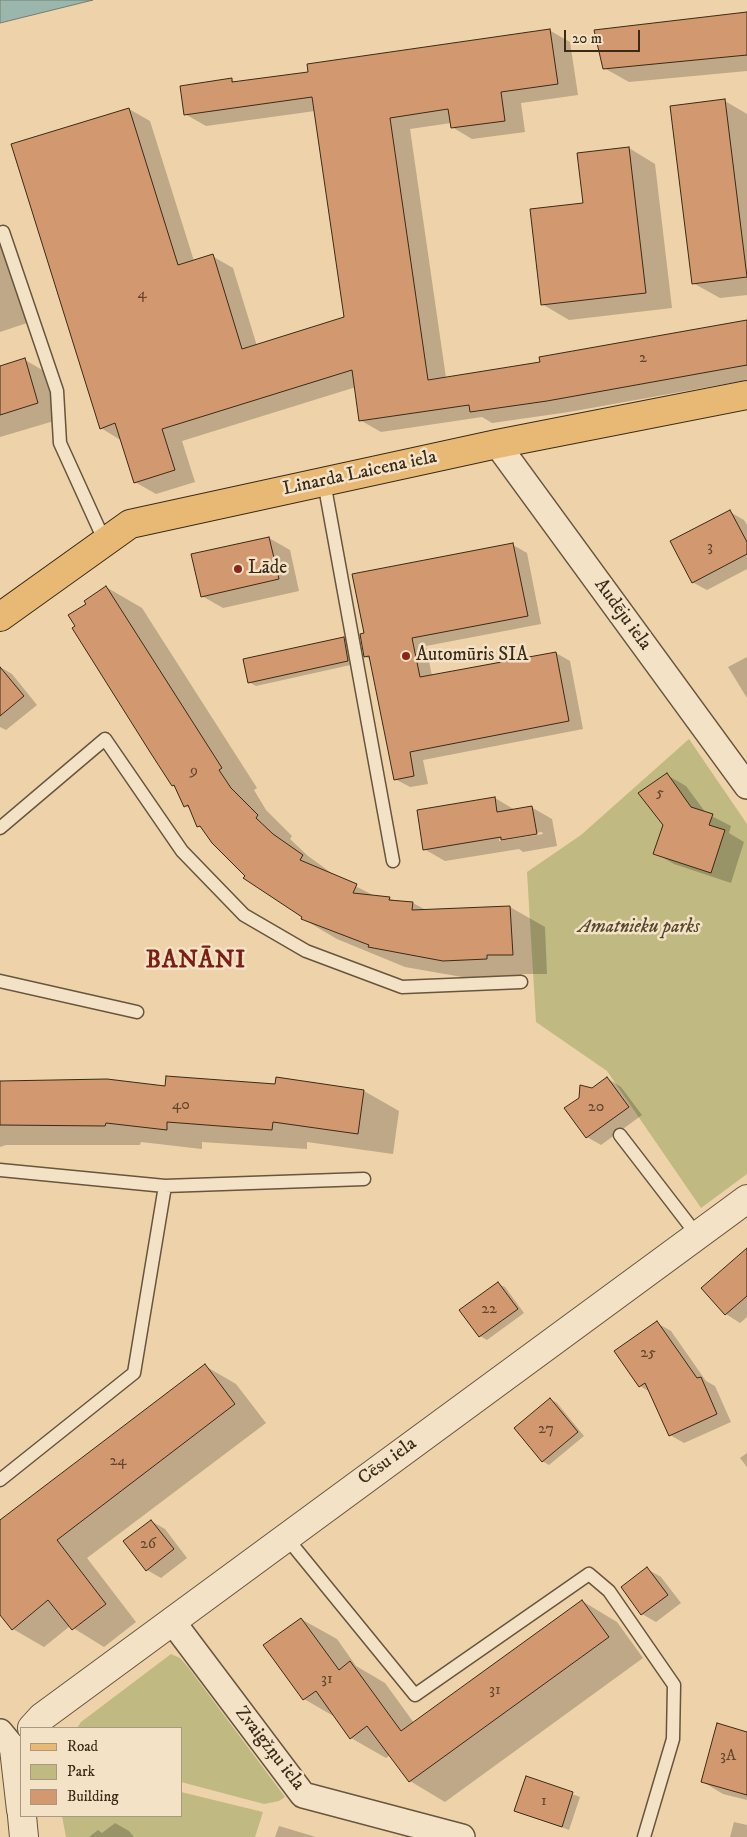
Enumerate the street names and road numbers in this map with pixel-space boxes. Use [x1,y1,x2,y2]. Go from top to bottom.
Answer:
street label: Linarda Laicena iela [281,447,439,501]
street label: Audēju iela [588,575,656,655]
street label: Cēsu iela [354,1433,422,1491]
street label: Zvaigžņu iela [229,1702,309,1796]

